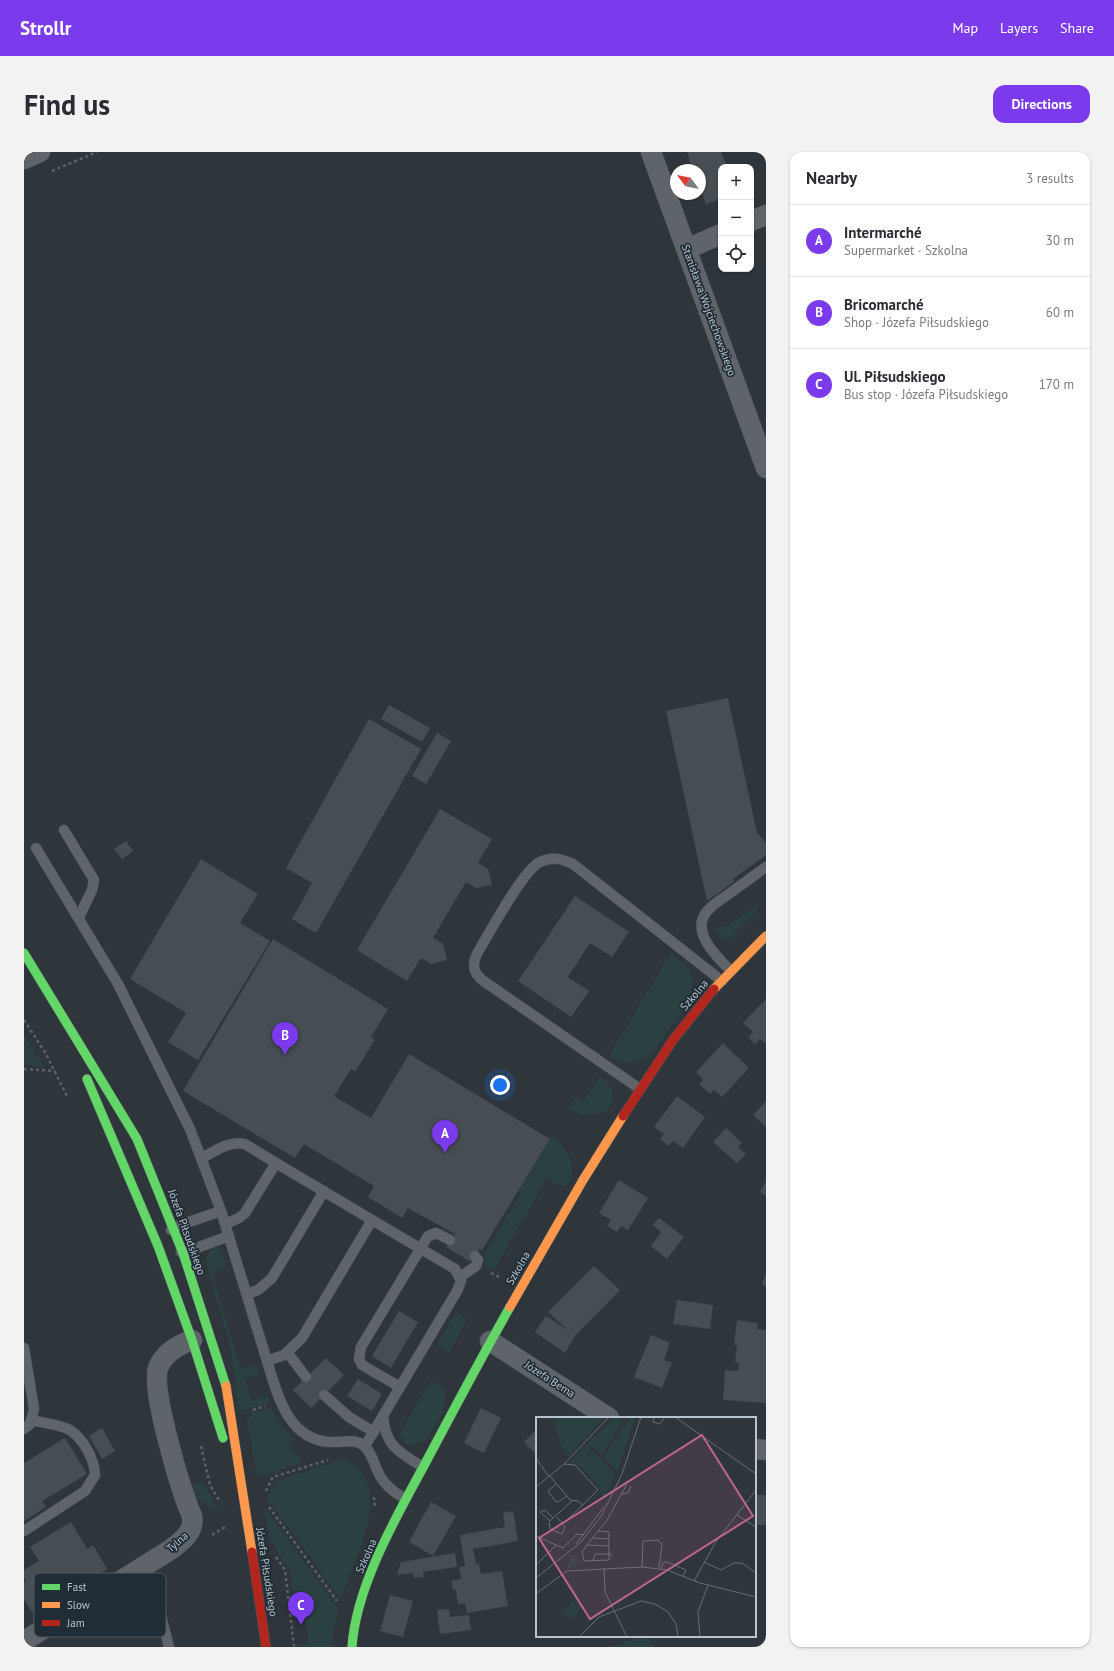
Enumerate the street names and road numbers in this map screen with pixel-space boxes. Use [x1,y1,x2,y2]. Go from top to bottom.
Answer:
street label: Stanisława Wojciechowskiego [679,242,739,378]
street label: Szkolna [677,977,711,1013]
street label: Józefa Piłsudskiego [165,1186,209,1277]
street label: Szkolna [503,1249,533,1287]
street label: Józefa Bema [521,1357,578,1401]
street label: Józefa Piłsudskiego [253,1525,281,1618]
street label: Tylna [163,1529,191,1555]
street label: Szkolna [352,1536,380,1576]

